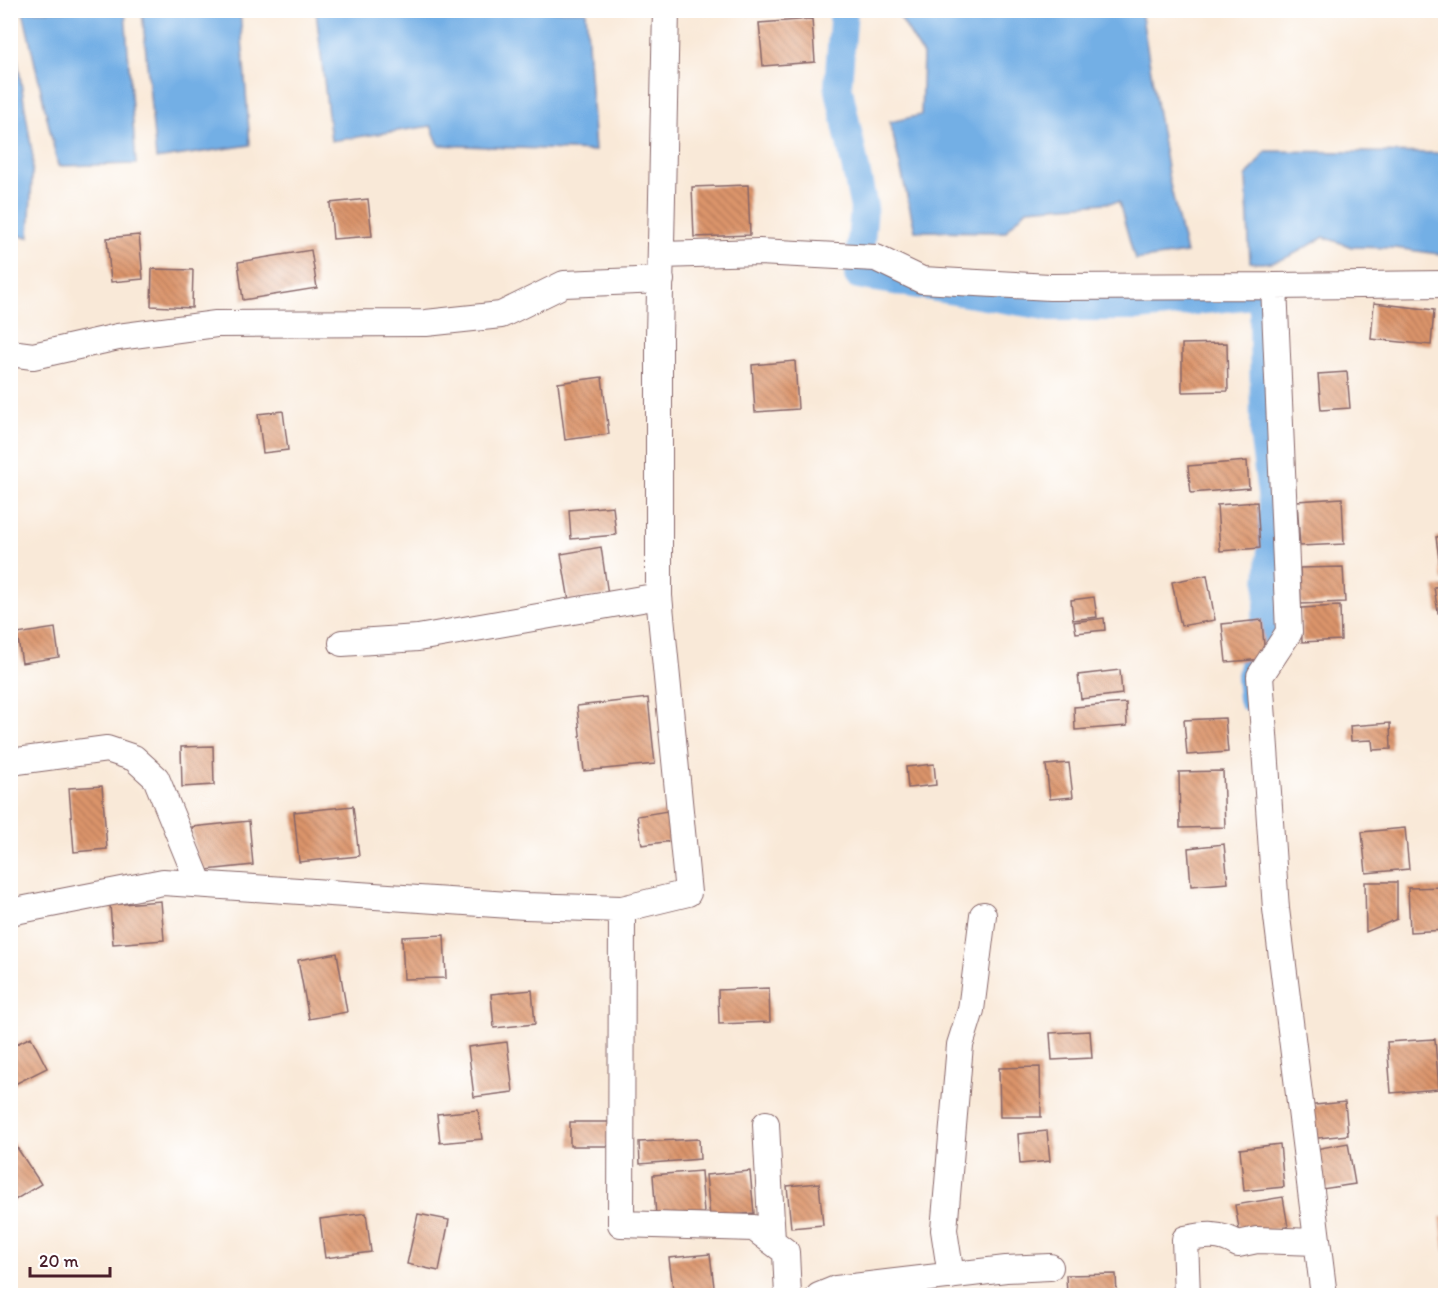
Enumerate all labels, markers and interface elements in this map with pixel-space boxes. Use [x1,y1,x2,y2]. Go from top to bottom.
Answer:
scale bar [30,1240,110,1278]
text: 20 m [39,1250,79,1272]

